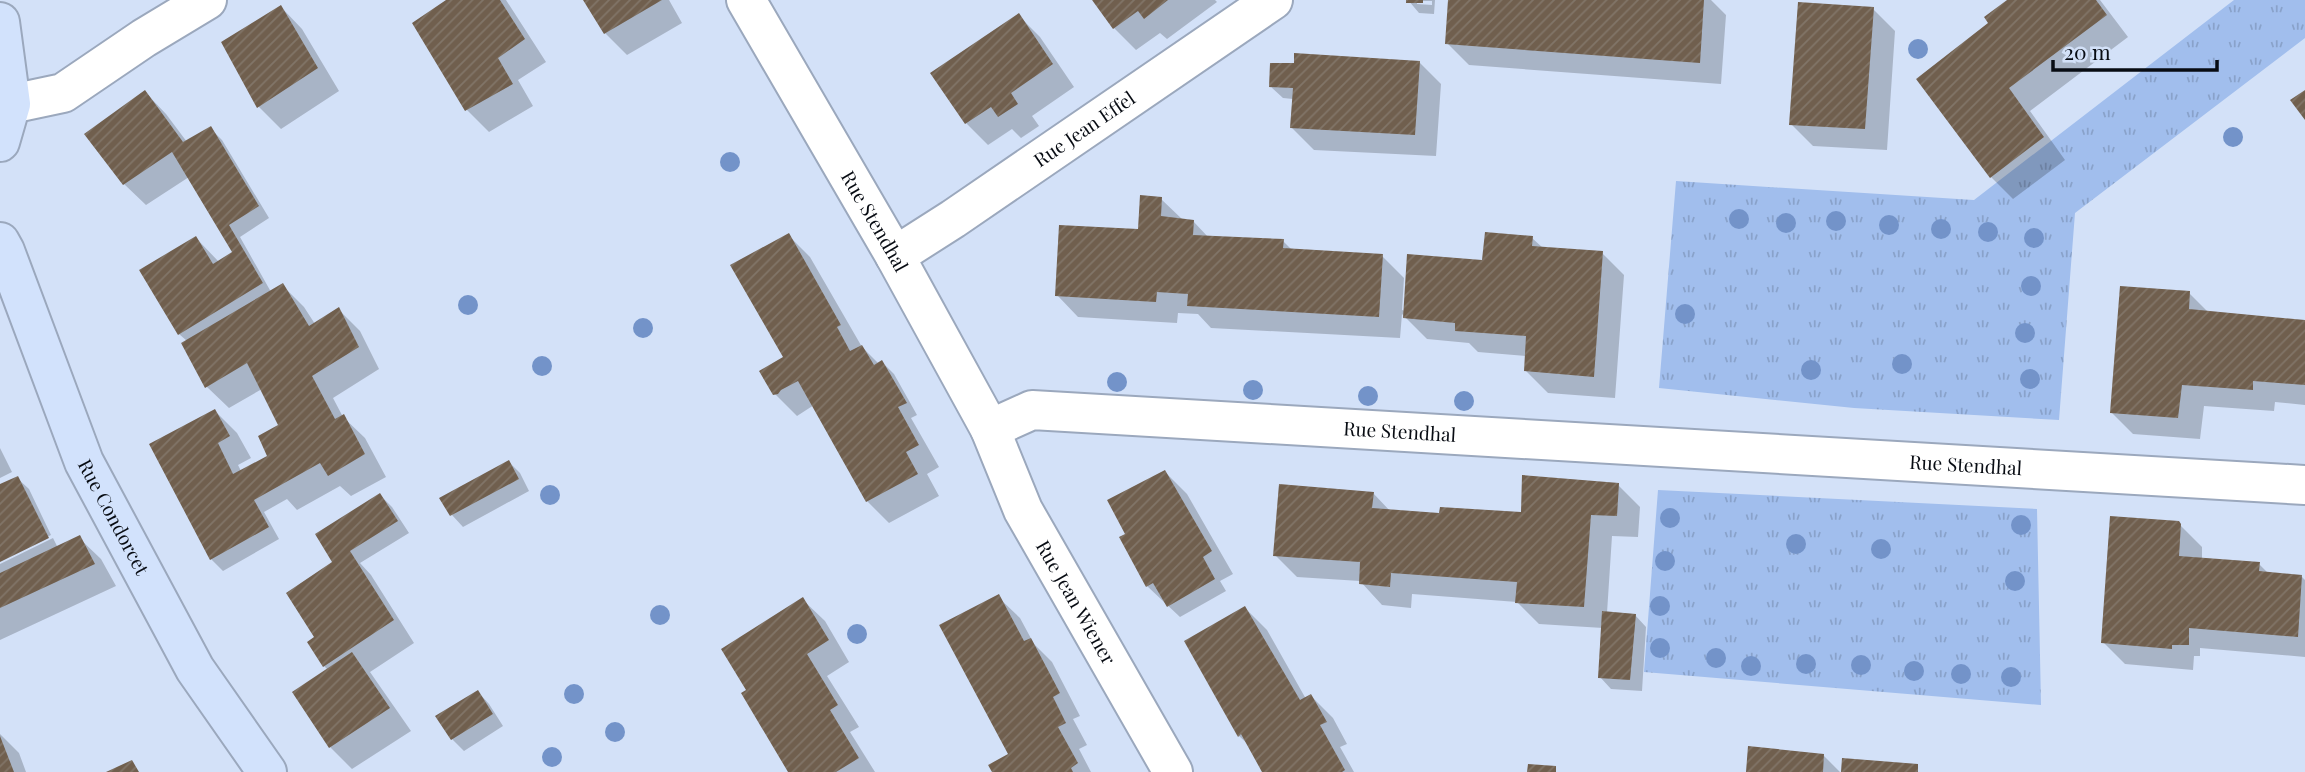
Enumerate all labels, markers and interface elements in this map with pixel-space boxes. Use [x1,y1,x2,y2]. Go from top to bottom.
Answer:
scale bar [2053,28,2218,72]
text: 20 m [2064,37,2111,65]
street label: Rue Jean Effel [1028,84,1140,172]
street label: Rue Stendhal [836,165,915,276]
street label: Rue Stendhal [1343,414,1457,447]
street label: Rue Stendhal [1909,448,2023,480]
street label: Rue Condorcet [73,454,156,579]
street label: Rue Jean Wiener [1031,535,1123,669]

